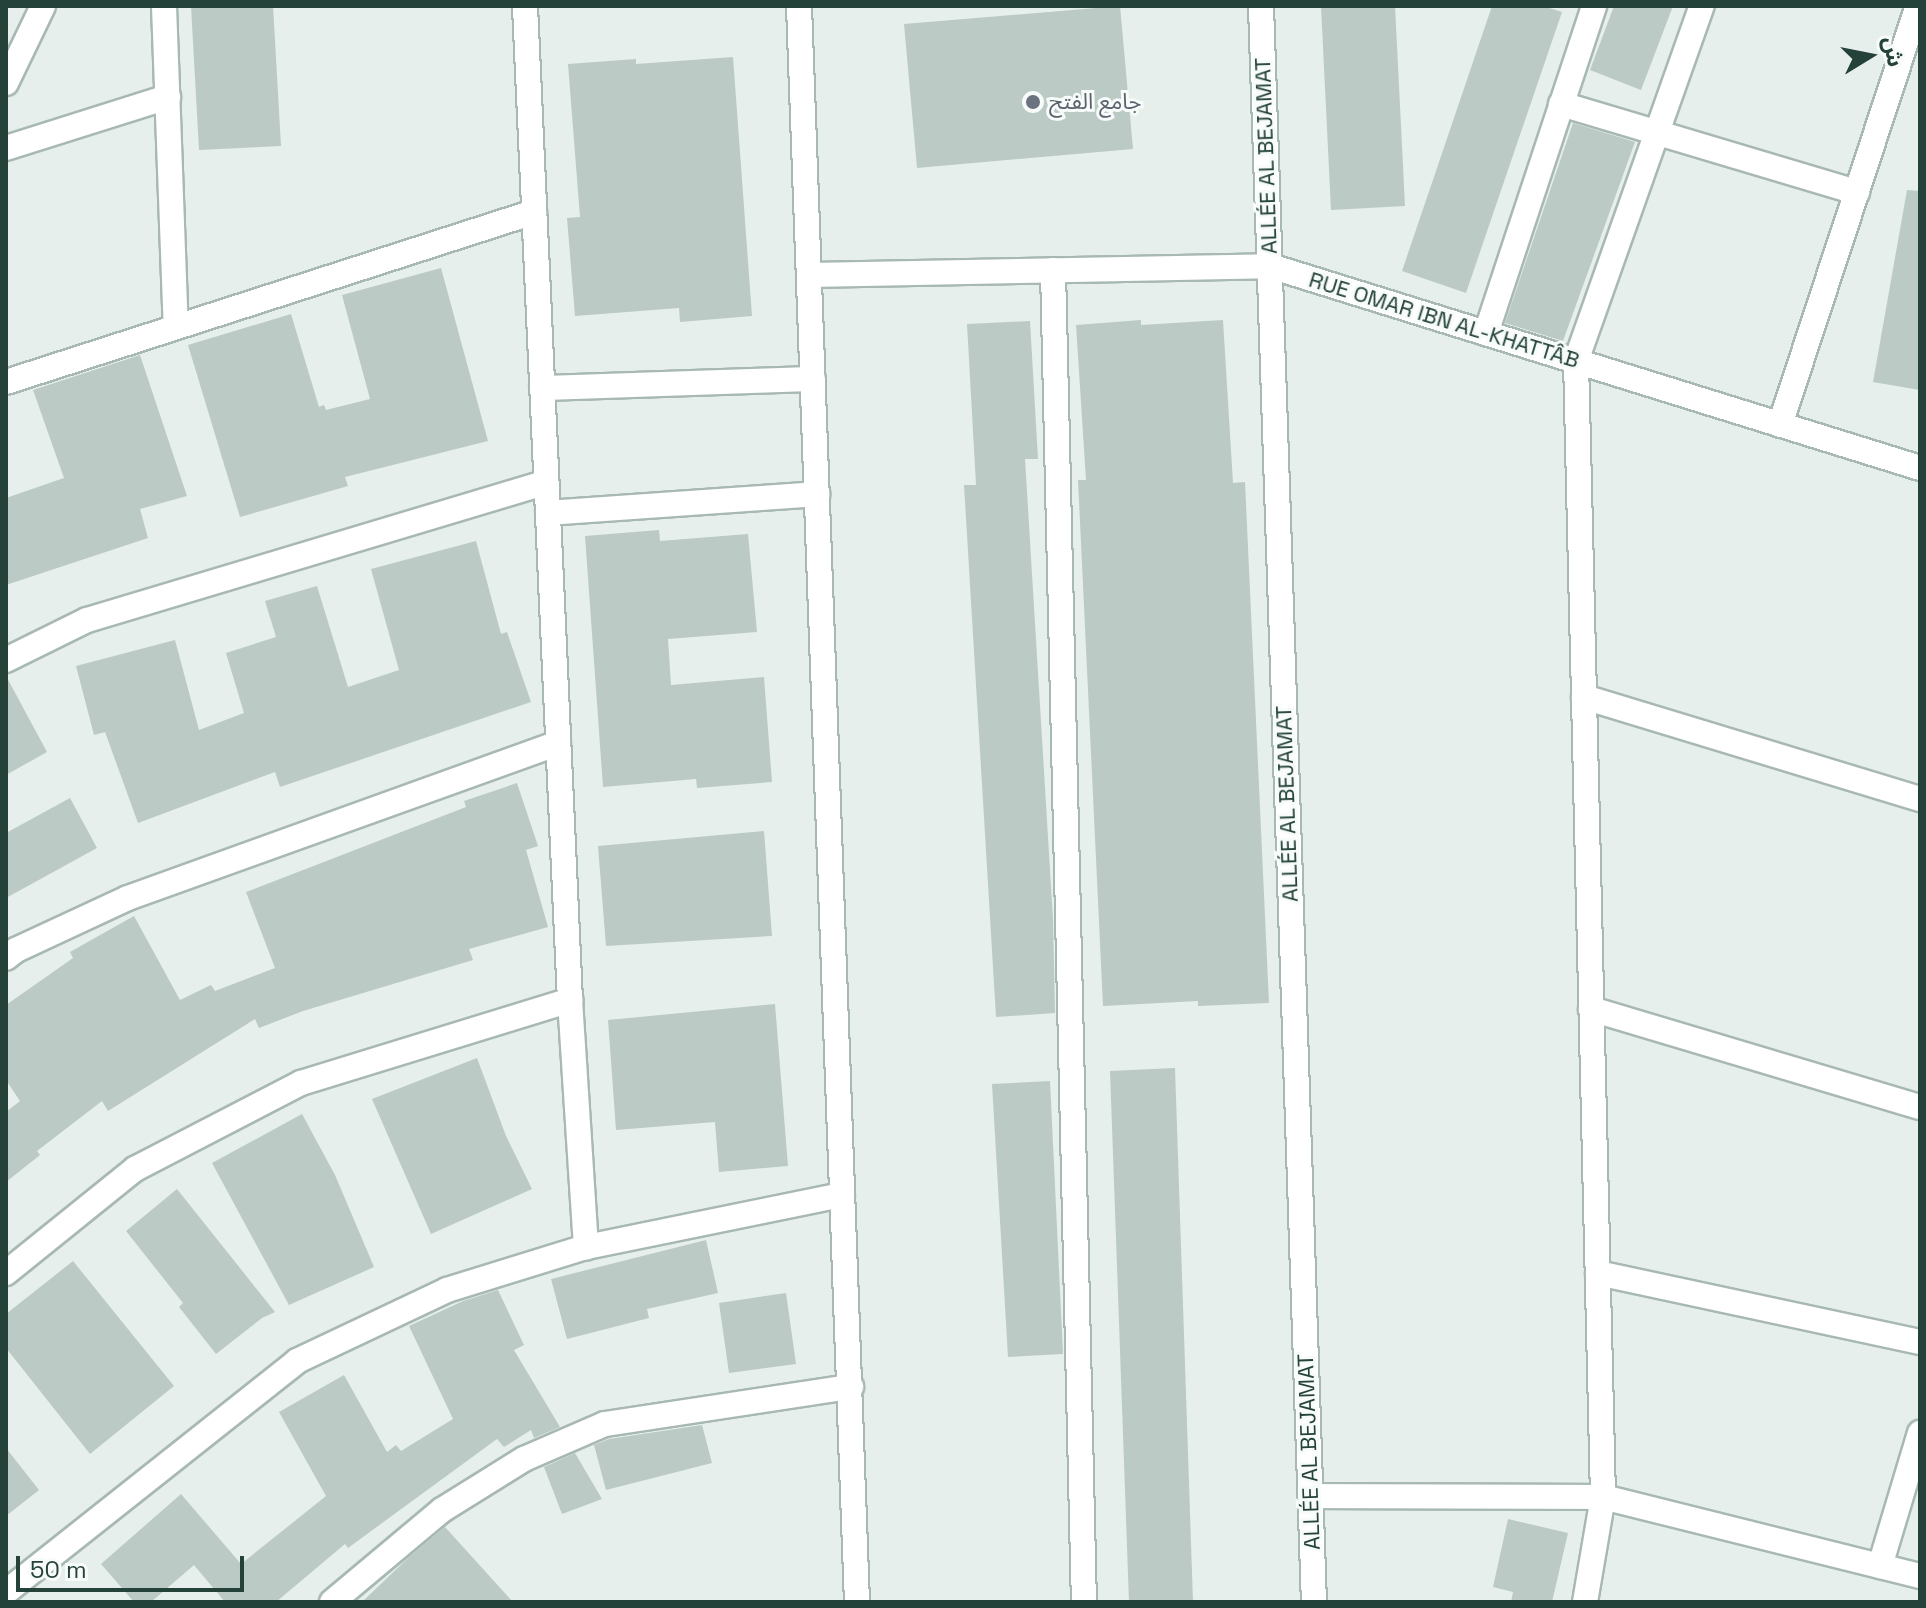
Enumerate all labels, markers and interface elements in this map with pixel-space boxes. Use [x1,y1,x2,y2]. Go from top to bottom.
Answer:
north arrow [1830,16,1910,96]
text: ش [1877,35,1910,69]
street label: ALLÉE AL BEJAMAT [1249,57,1283,255]
place label: جامع الفتح [1049,89,1142,115]
marker: جامع الفتح [1024,93,1042,111]
street label: RUE OMAR IBN AL-KHATTÂB [1306,266,1582,374]
street label: ALLÉE AL BEJAMAT [1270,705,1304,903]
street label: ALLÉE AL BEJAMAT [1292,1353,1326,1551]
scale bar [20,1540,248,1590]
text: 50 m [30,1554,87,1585]

